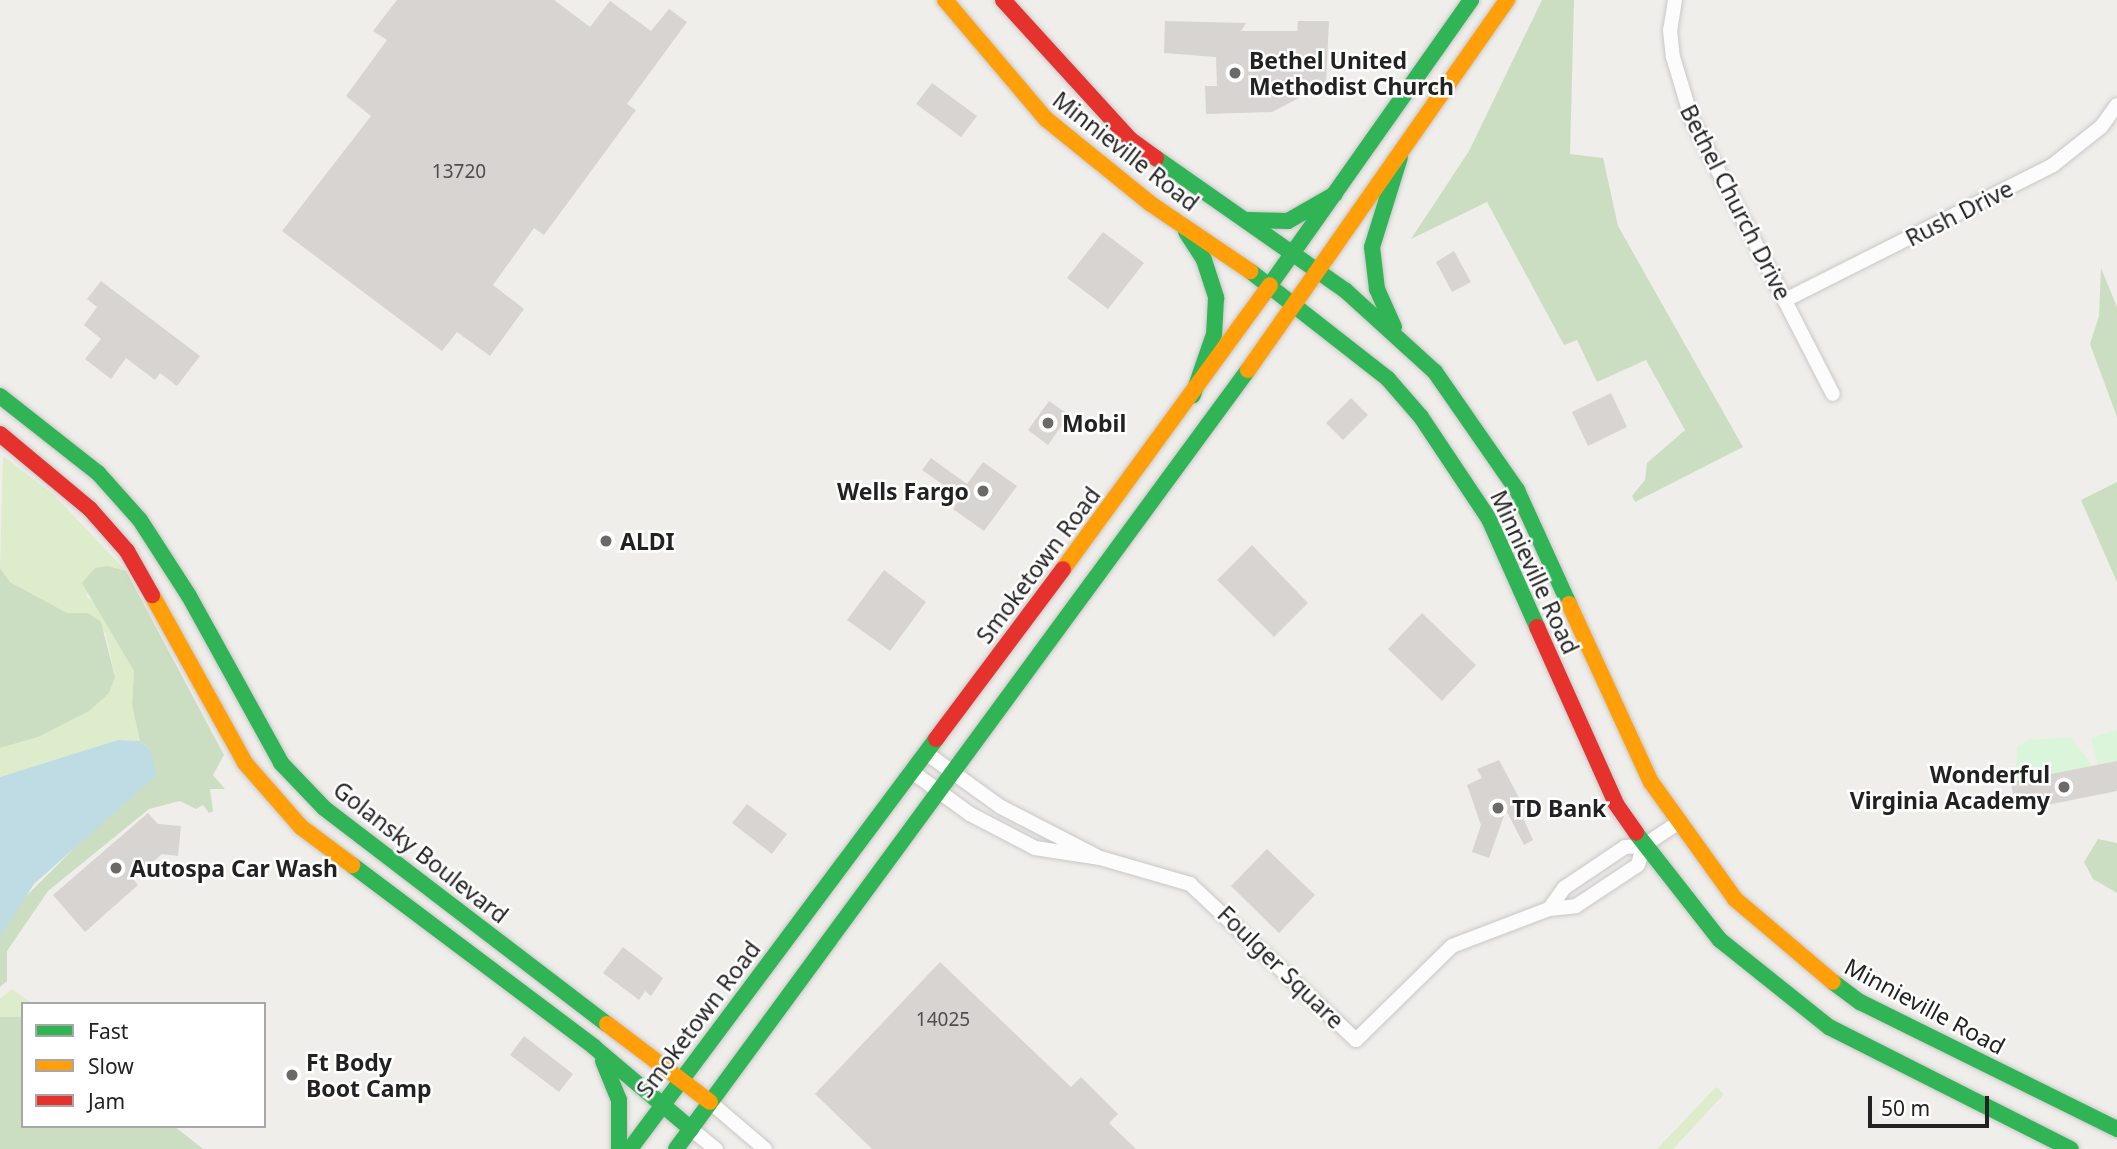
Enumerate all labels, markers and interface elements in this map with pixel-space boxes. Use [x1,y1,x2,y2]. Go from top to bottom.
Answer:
place label: Bethel United Methodist Church [1249,46,1454,100]
marker: Bethel United Methodist Church [1227,65,1243,81]
street label: Minnieville Road [1048,86,1204,216]
street label: Bethel Church Drive [1675,100,1797,304]
house number: 13720 [432,161,486,183]
street label: Rush Drive [1901,174,2017,252]
place label: Mobil [1062,409,1126,437]
marker: Mobil [1040,415,1056,431]
place label: Wells Fargo [837,477,969,505]
street label: Smoketown Road [970,481,1106,649]
marker: Wells Fargo [975,483,991,499]
street label: Minnieville Road [1485,486,1585,658]
place label: ALDI [620,527,675,555]
marker: ALDI [598,533,614,549]
place label: Wonderful Virginia Academy [1850,760,2050,814]
street label: Golansky Boulevard [328,775,514,929]
marker: Wonderful Virginia Academy [2056,779,2072,795]
place label: TD Bank [1512,794,1606,822]
marker: TD Bank [1490,800,1506,816]
place label: Autospa Car Wash [130,854,338,882]
marker: Autospa Car Wash [108,860,124,876]
street label: Foulger Square [1212,900,1350,1034]
street label: Smoketown Road [630,935,766,1103]
street label: Minnieville Road [1840,952,2010,1060]
legend [21,1002,266,1128]
house number: 14025 [916,1009,970,1031]
text: Fast [88,1017,128,1045]
place label: Ft Body Boot Camp [306,1048,432,1102]
text: Slow [88,1052,134,1080]
marker: Ft Body Boot Camp [284,1067,300,1083]
scale bar [1872,1082,1993,1126]
text: Jam [88,1087,125,1115]
text: 50 m [1881,1094,1930,1122]

